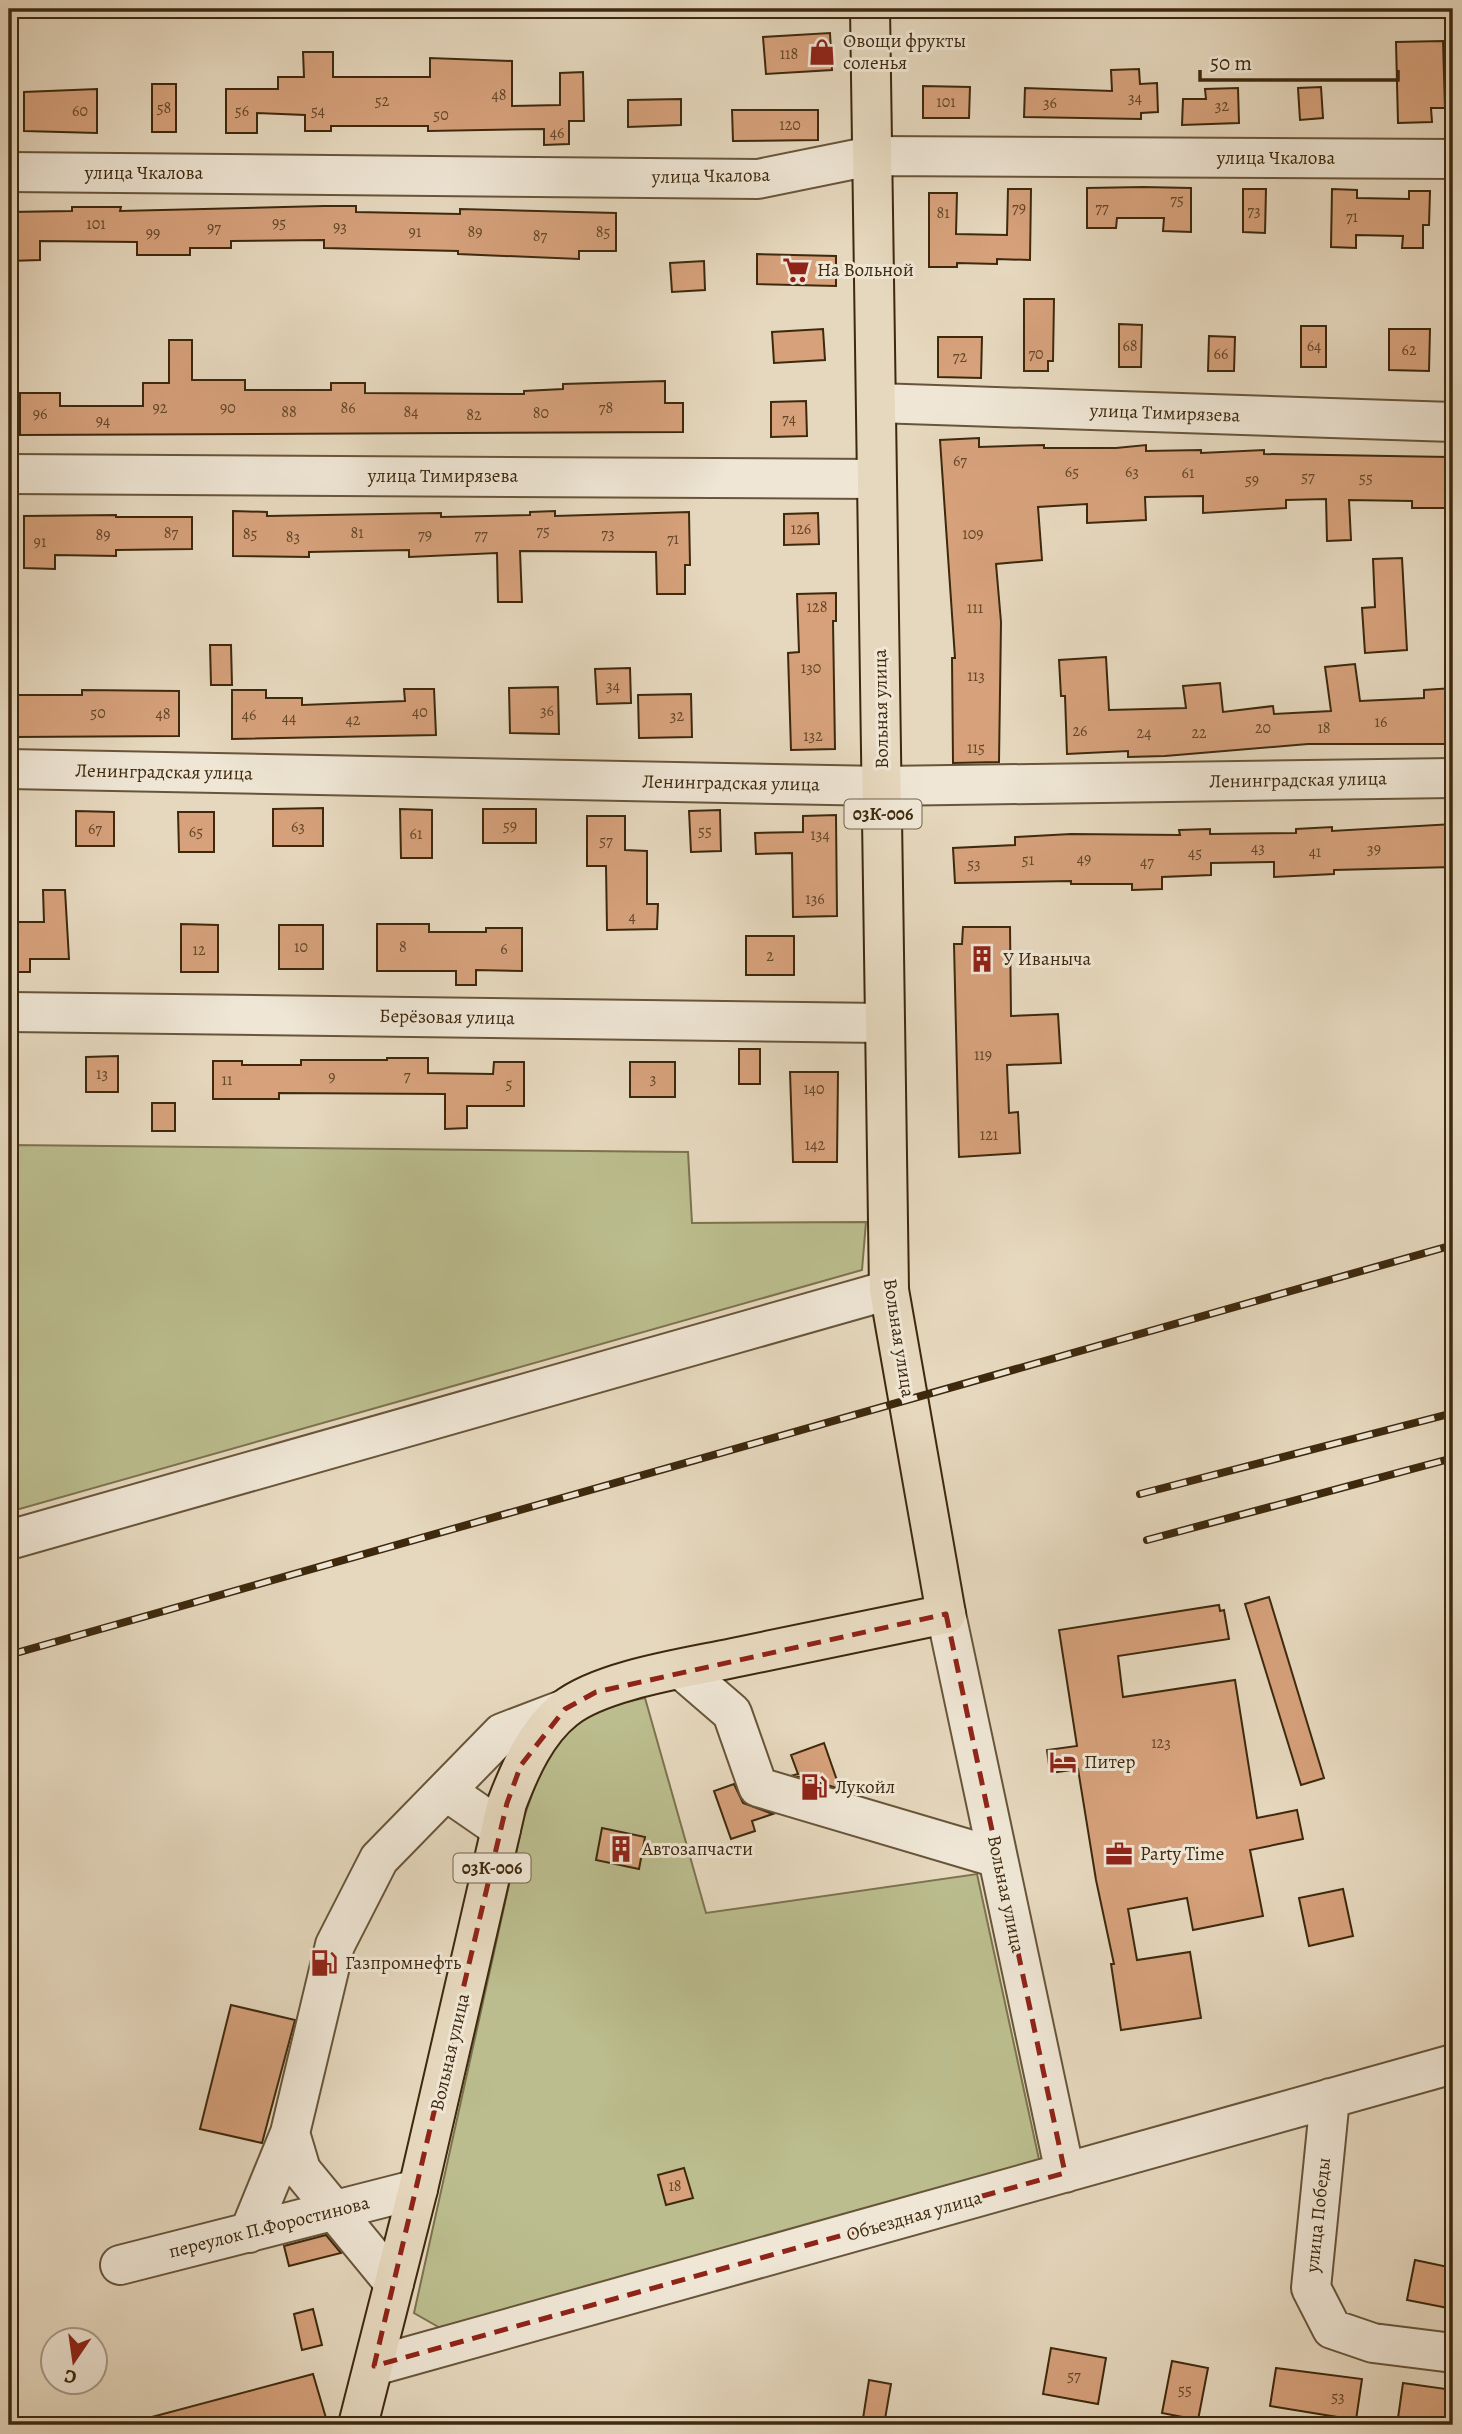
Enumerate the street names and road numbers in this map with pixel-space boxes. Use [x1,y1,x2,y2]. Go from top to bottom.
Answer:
street label: улица Чкалова [1216,145,1335,171]
street label: улица Чкалова [84,160,203,186]
street label: улица Чкалова [651,162,771,190]
street label: улица Тимирязева [1088,397,1241,429]
street label: улица Тимирязева [367,463,518,489]
street label: Вольная улица [867,649,895,769]
street label: Ленинградская улица [75,757,253,787]
street label: Ленинградская улица [1209,765,1387,795]
street label: Ленинградская улица [642,768,820,798]
road number: 03К-006 [844,800,922,828]
street label: Берёзовая улица [379,1003,515,1031]
street label: Вольная улица [877,1277,921,1399]
street label: Вольная улица [981,1833,1031,1956]
road number: 03К-006 [454,1854,530,1882]
street label: Вольная улица [424,1990,476,2113]
street label: улица Победы [1299,2156,1337,2275]
street label: Объездная улица [843,2184,985,2248]
street label: переулок П.Форостинова [166,2189,372,2265]

